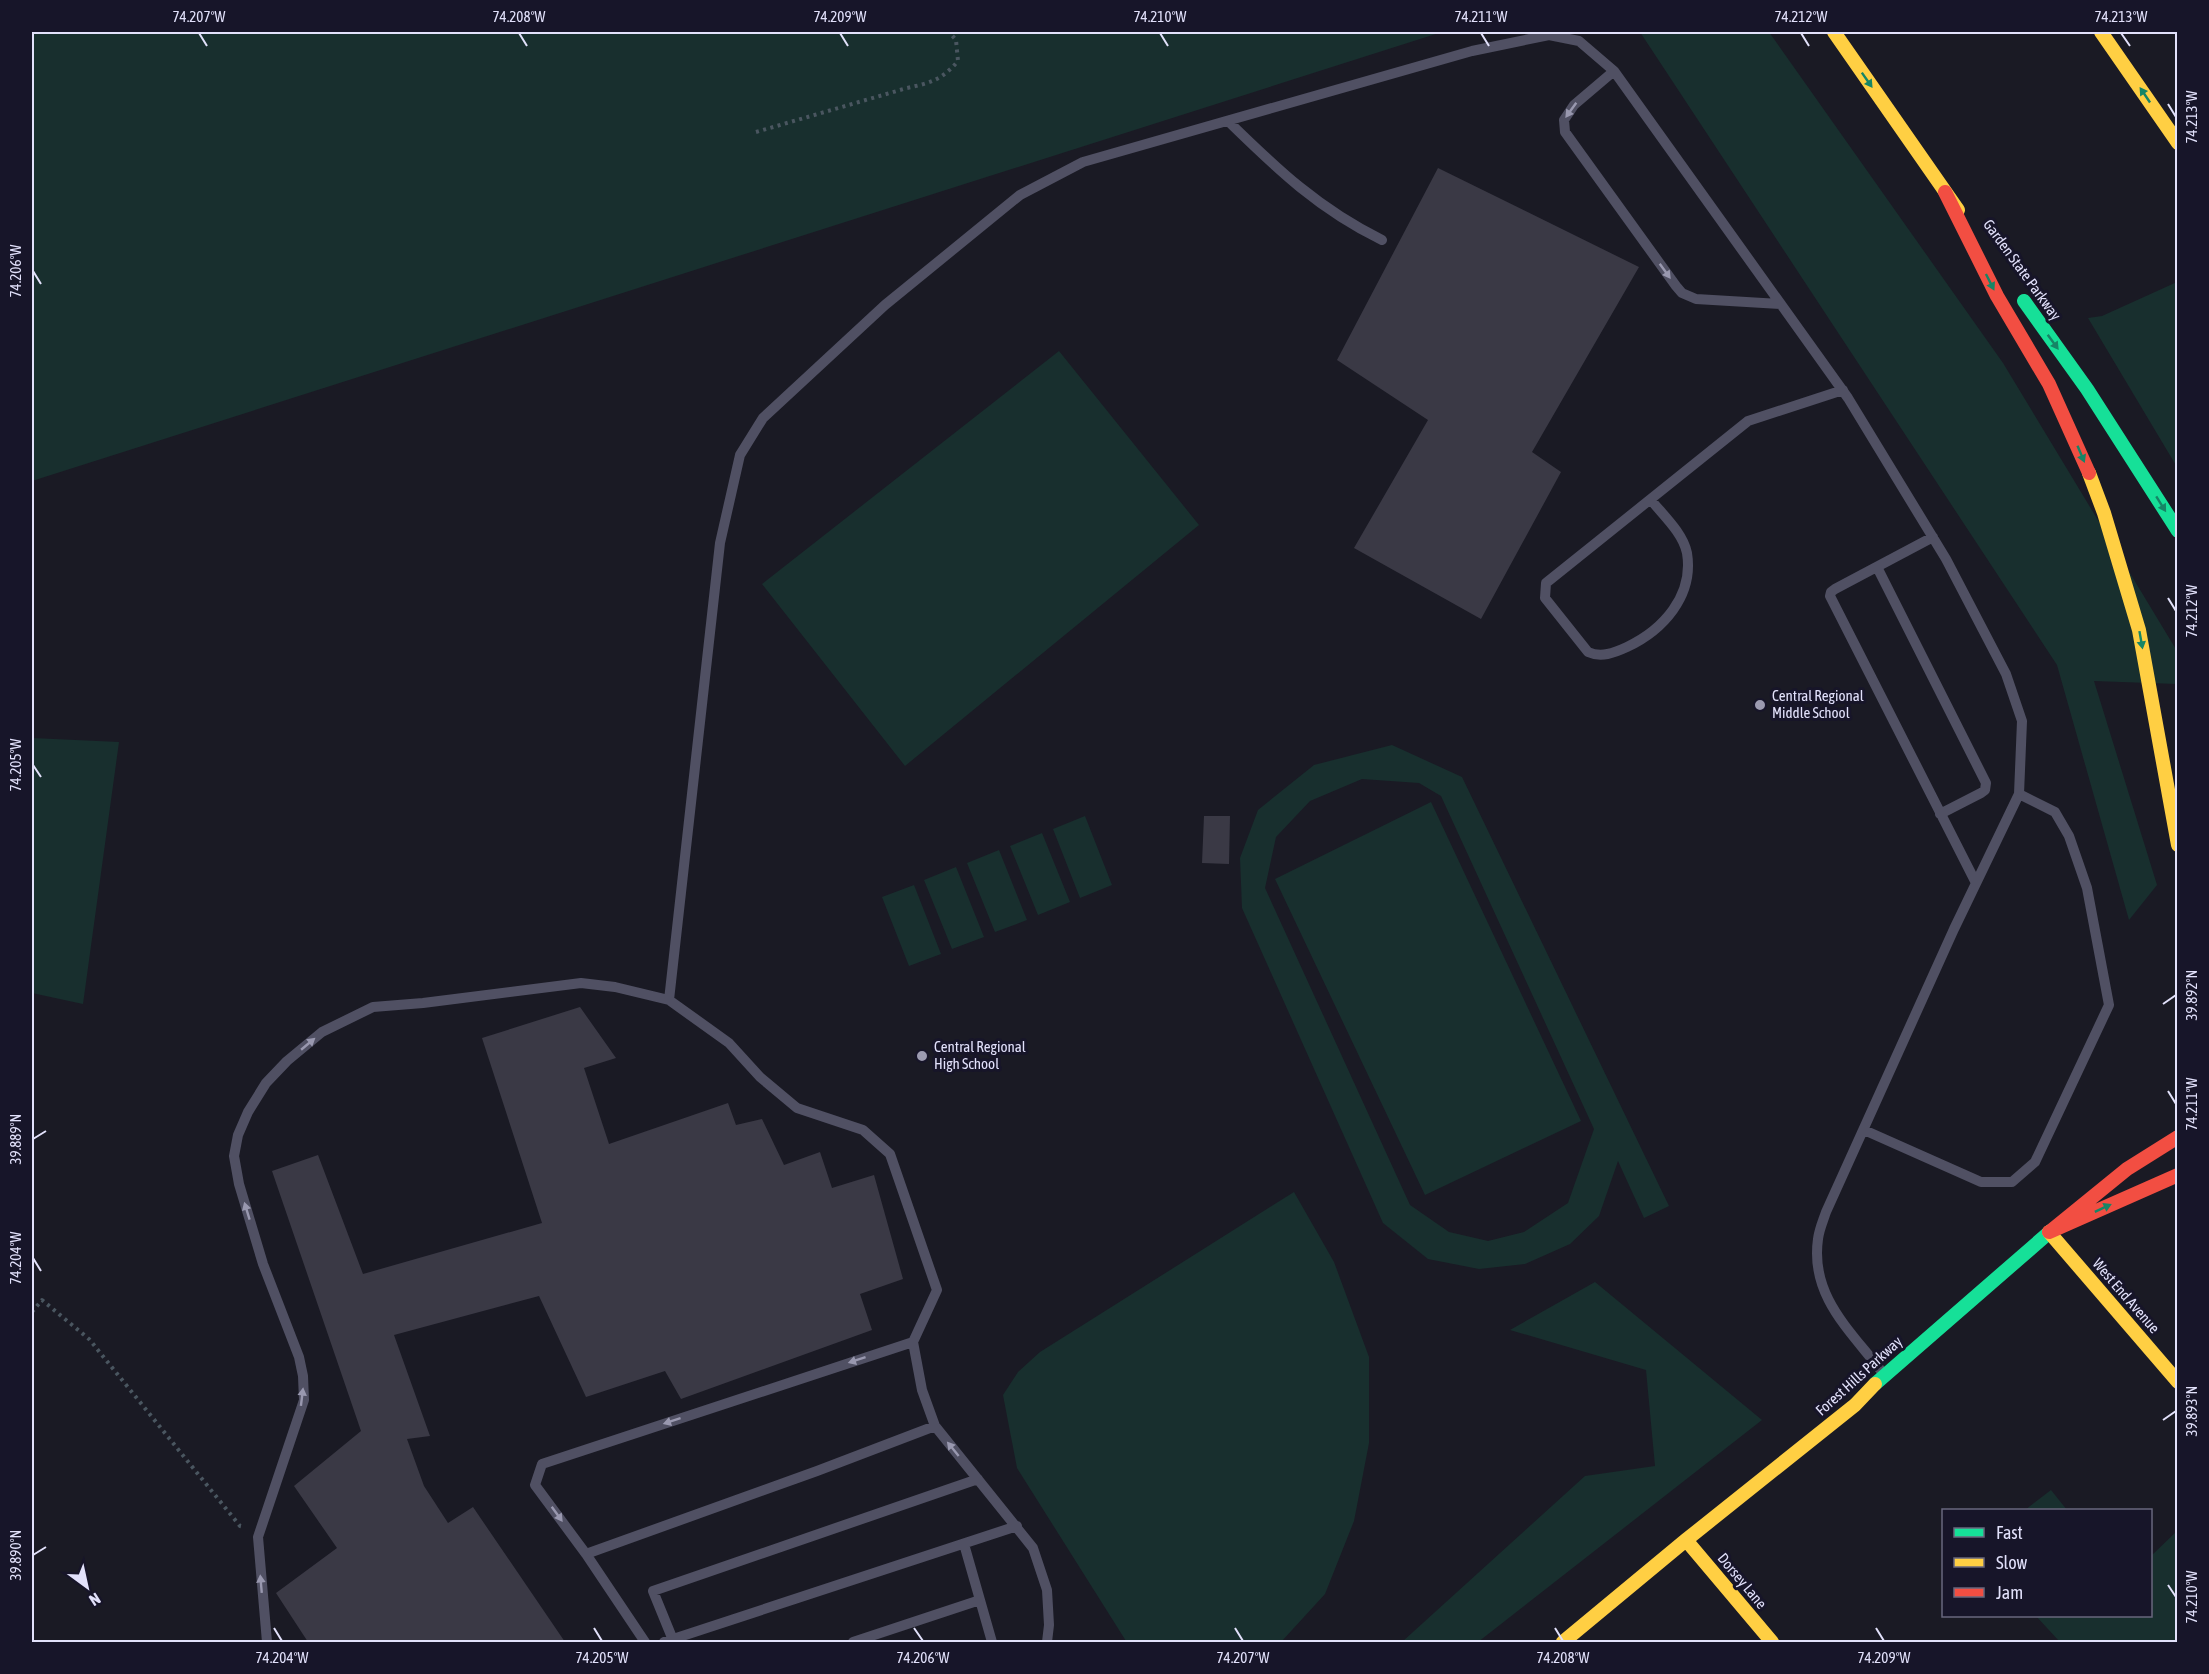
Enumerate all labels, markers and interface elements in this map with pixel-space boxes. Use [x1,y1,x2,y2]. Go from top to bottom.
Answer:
text: 74.207°W [173,8,226,25]
text: 74.208°W [493,8,546,25]
text: 74.209°W [814,8,867,25]
text: 74.210°W [1134,8,1187,25]
text: 74.211°W [1455,8,1508,25]
text: 74.212°W [1775,8,1828,25]
text: 74.213°W [2095,8,2148,25]
one-way arrow [1861,71,1873,87]
one-way arrow [2139,86,2150,103]
text: 74.213°W [2183,90,2200,143]
one-way arrow [1565,102,1577,118]
street label: Garden State Parkway [1980,216,2065,323]
text: 74.206°W [7,244,24,297]
one-way arrow [1659,263,1670,279]
one-way arrow [1985,274,1995,291]
one-way arrow [2047,333,2059,349]
one-way arrow [2076,446,2086,464]
one-way arrow [2155,496,2166,513]
text: 74.212°W [2183,584,2200,637]
one-way arrow [2137,630,2146,649]
place label: Central Regional Middle School [1772,687,1864,721]
marker: Central Regional Middle School [1753,698,1767,712]
text: 74.205°W [7,738,24,791]
text: 39.892°N [2183,970,2200,1020]
one-way arrow [300,1037,316,1050]
place label: Central Regional High School [934,1038,1026,1072]
marker: Central Regional High School [915,1049,929,1063]
text: 74.211°W [2183,1077,2200,1130]
text: 39.889°N [7,1114,24,1164]
one-way arrow [242,1202,251,1220]
one-way arrow [2094,1203,2112,1213]
text: 74.204°W [7,1231,24,1284]
street label: West End Avenue [2089,1255,2164,1337]
street label: Forest Hills Parkway [1812,1332,1905,1419]
one-way arrow [848,1356,866,1365]
text: 39.893°N [2183,1386,2200,1436]
one-way arrow [298,1387,307,1406]
one-way arrow [663,1417,681,1426]
one-way arrow [947,1441,960,1457]
one-way arrow [551,1506,563,1522]
legend [1942,1509,2152,1617]
text: Fast [1996,1522,2023,1543]
text: 39.890°N [7,1530,24,1580]
street label: Dorsey Lane [1714,1550,1771,1612]
text: Slow [1996,1552,2027,1573]
north arrow [57,1557,117,1617]
text: 74.210°W [2183,1570,2200,1623]
one-way arrow [256,1575,266,1594]
text: Jam [1996,1582,2023,1603]
text: N [86,1589,104,1610]
text: 74.204°W [256,1649,309,1666]
text: 74.205°W [576,1649,629,1666]
text: 74.206°W [897,1649,950,1666]
text: 74.207°W [1217,1649,1270,1666]
text: 74.208°W [1537,1649,1590,1666]
text: 74.209°W [1858,1649,1911,1666]

